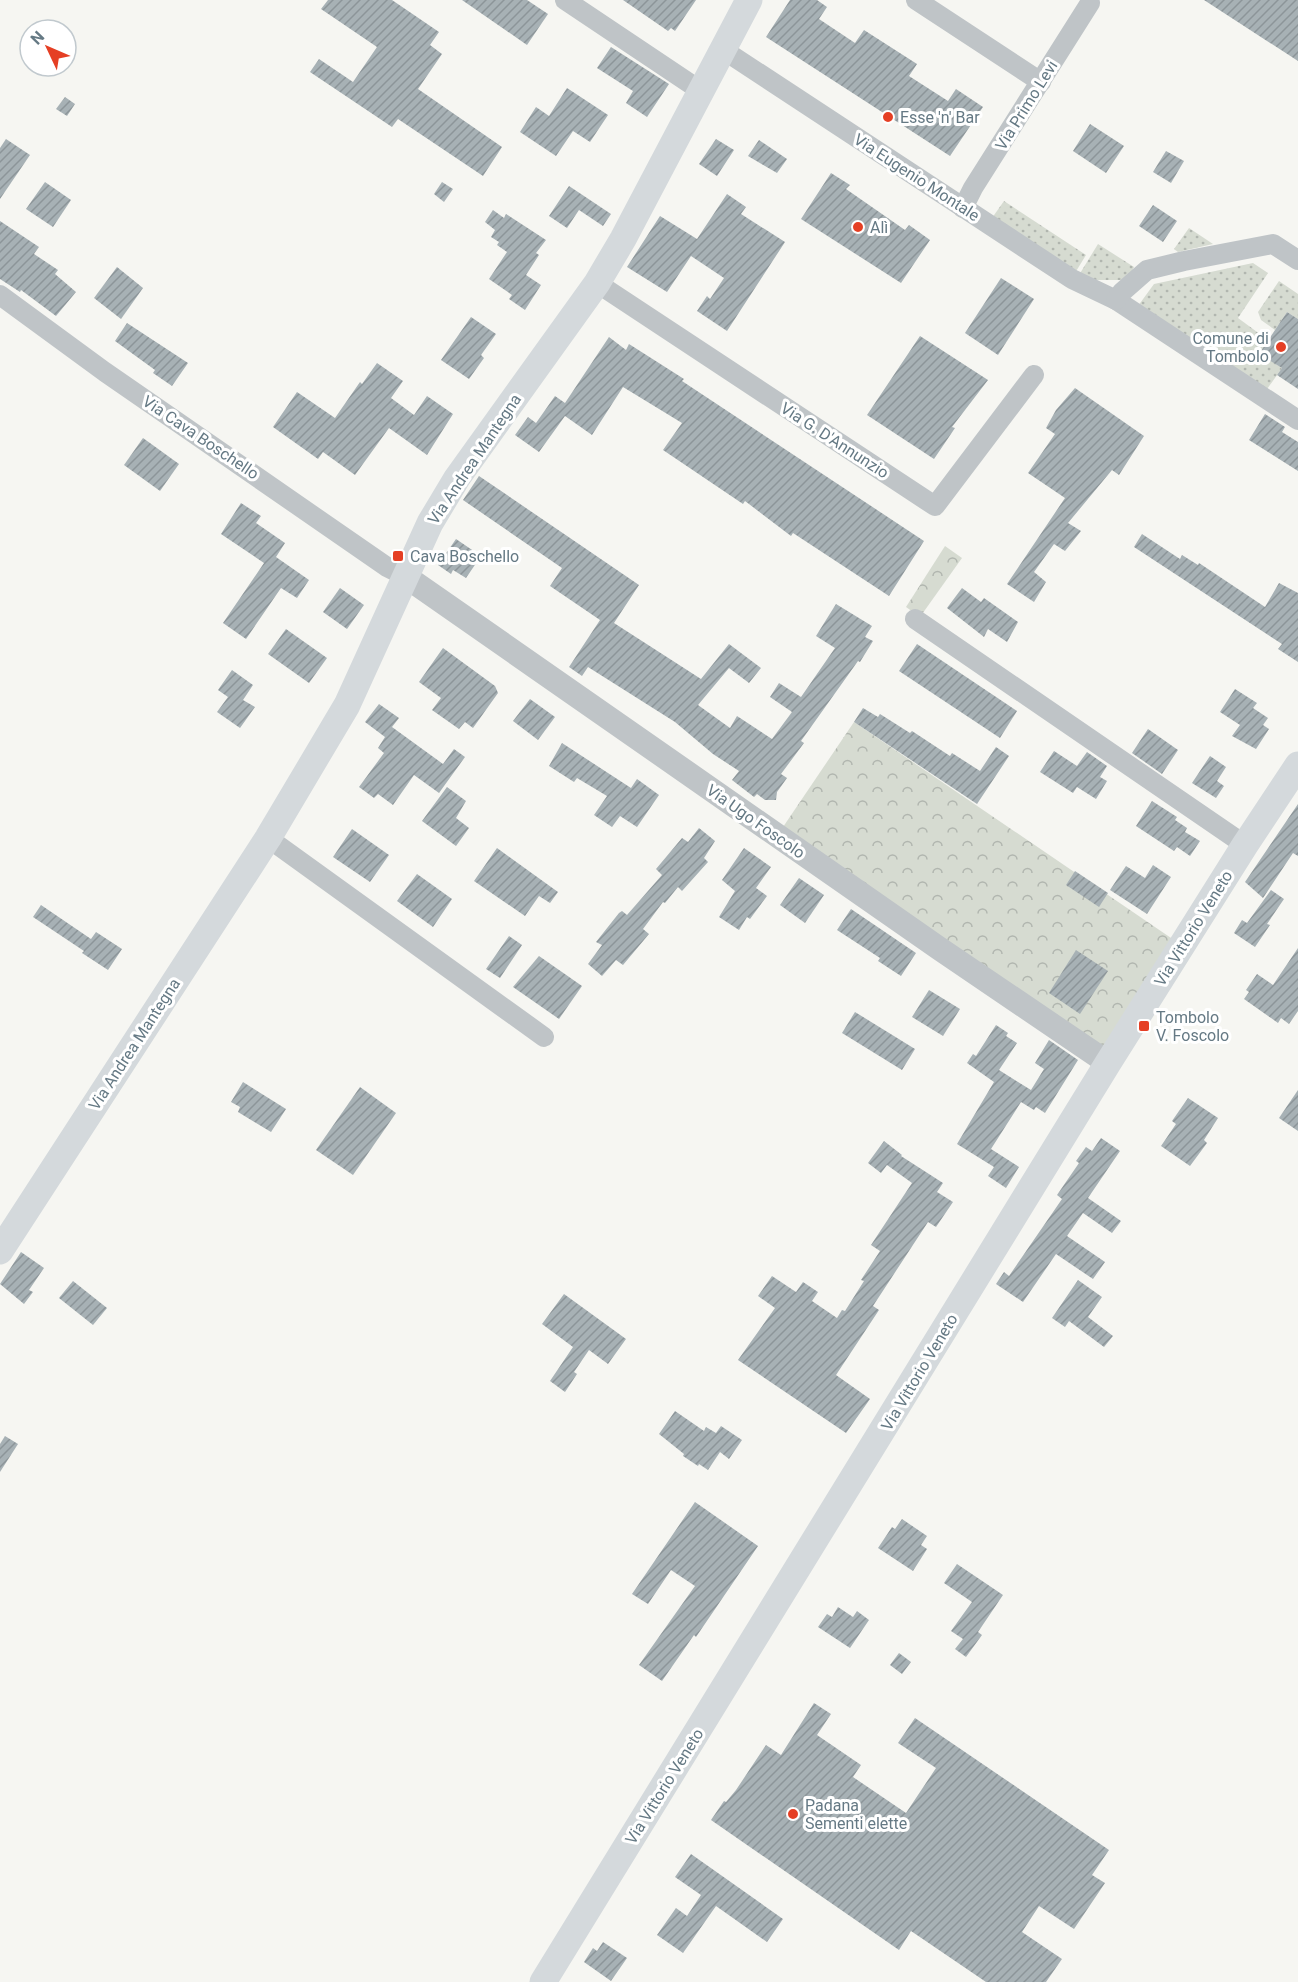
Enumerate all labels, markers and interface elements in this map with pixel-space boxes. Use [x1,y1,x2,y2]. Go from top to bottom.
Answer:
north arrow [18,18,78,78]
text: N [27,27,48,49]
street label: Via Primo Levi [991,57,1061,154]
place label: Esse 'n' Bar [900,108,980,127]
marker: Esse 'n' Bar [881,110,895,124]
street label: Via Eugenio Montale [850,130,983,225]
place label: Alì [870,218,888,237]
marker: Alì [851,220,865,234]
place label: Comune di Tombolo [1192,329,1269,366]
marker: Comune di Tombolo [1274,340,1288,354]
street label: Via Andrea Mantegna [424,390,525,528]
street label: Via Cava Boschello [139,392,262,483]
street label: Via G. D'Annunzio [777,398,892,482]
place label: Cava Boschello [410,547,519,566]
marker: Cava Boschello [391,549,405,563]
street label: Via Ugo Foscolo [703,780,809,862]
street label: Via Vittorio Veneto [1150,867,1237,989]
street label: Via Andrea Mantegna [85,975,184,1114]
place label: Tombolo V. Foscolo [1156,1008,1229,1045]
marker: Tombolo V. Foscolo [1137,1019,1151,1033]
street label: Via Vittorio Veneto [877,1311,962,1434]
street label: Via Vittorio Veneto [621,1725,708,1847]
place label: Padana Sementi elette [805,1796,907,1833]
marker: Padana Sementi elette [786,1807,800,1821]

